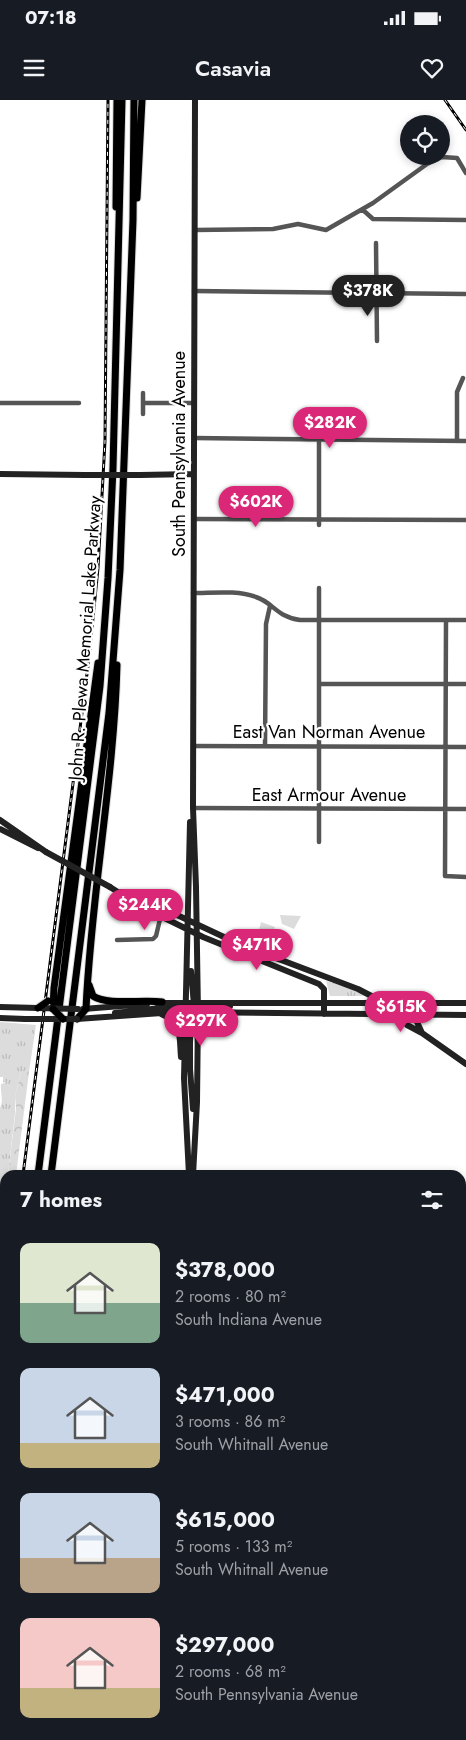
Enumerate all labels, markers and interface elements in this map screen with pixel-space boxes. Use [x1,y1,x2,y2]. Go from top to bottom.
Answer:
text: 07:18 [25,4,77,31]
text: Casavia [195,52,271,84]
icon: menu [20,54,48,82]
icon: heart [418,54,446,82]
map controls [400,115,450,165]
button: locate [400,115,450,165]
pin: $378K [333,274,403,317]
text: $378K [343,279,393,302]
street label: South Pennsylvania Avenue [166,351,192,557]
pin: $282K [295,406,365,449]
text: $282K [304,411,356,434]
pin: $602K [221,486,291,528]
text: $602K [230,490,282,513]
street label: John R. Plewa Memorial Lake Parkway [62,495,108,783]
street label: East Van Norman Avenue [233,719,425,745]
street label: East Armour Avenue [252,782,406,808]
pin: $244K [110,888,180,931]
text: $244K [118,893,172,916]
pin: $471K [222,928,292,971]
text: $471K [232,933,282,956]
pin: $615K [366,990,436,1033]
text: $615K [376,995,426,1018]
pin: $297K [166,1004,236,1047]
text: $297K [175,1009,227,1032]
text: 7 homes [20,1185,102,1215]
icon: filters [418,1186,446,1214]
text: $378,000 [175,1255,275,1285]
icon: home [60,1263,120,1323]
text: 2 rooms · 80 m² [175,1285,286,1308]
text: South Indiana Avenue [175,1308,322,1331]
text: $471,000 [175,1380,275,1410]
icon: home [60,1388,120,1448]
text: 3 rooms · 86 m² [175,1410,285,1433]
text: South Whitnall Avenue [175,1433,328,1456]
text: $615,000 [175,1505,275,1535]
icon: home [60,1513,120,1573]
text: 5 rooms · 133 m² [175,1535,292,1558]
text: South Whitnall Avenue [175,1558,328,1581]
text: $297,000 [175,1630,274,1660]
icon: home [60,1638,120,1698]
text: 2 rooms · 68 m² [175,1660,286,1683]
text: South Pennsylvania Avenue [175,1683,358,1706]

